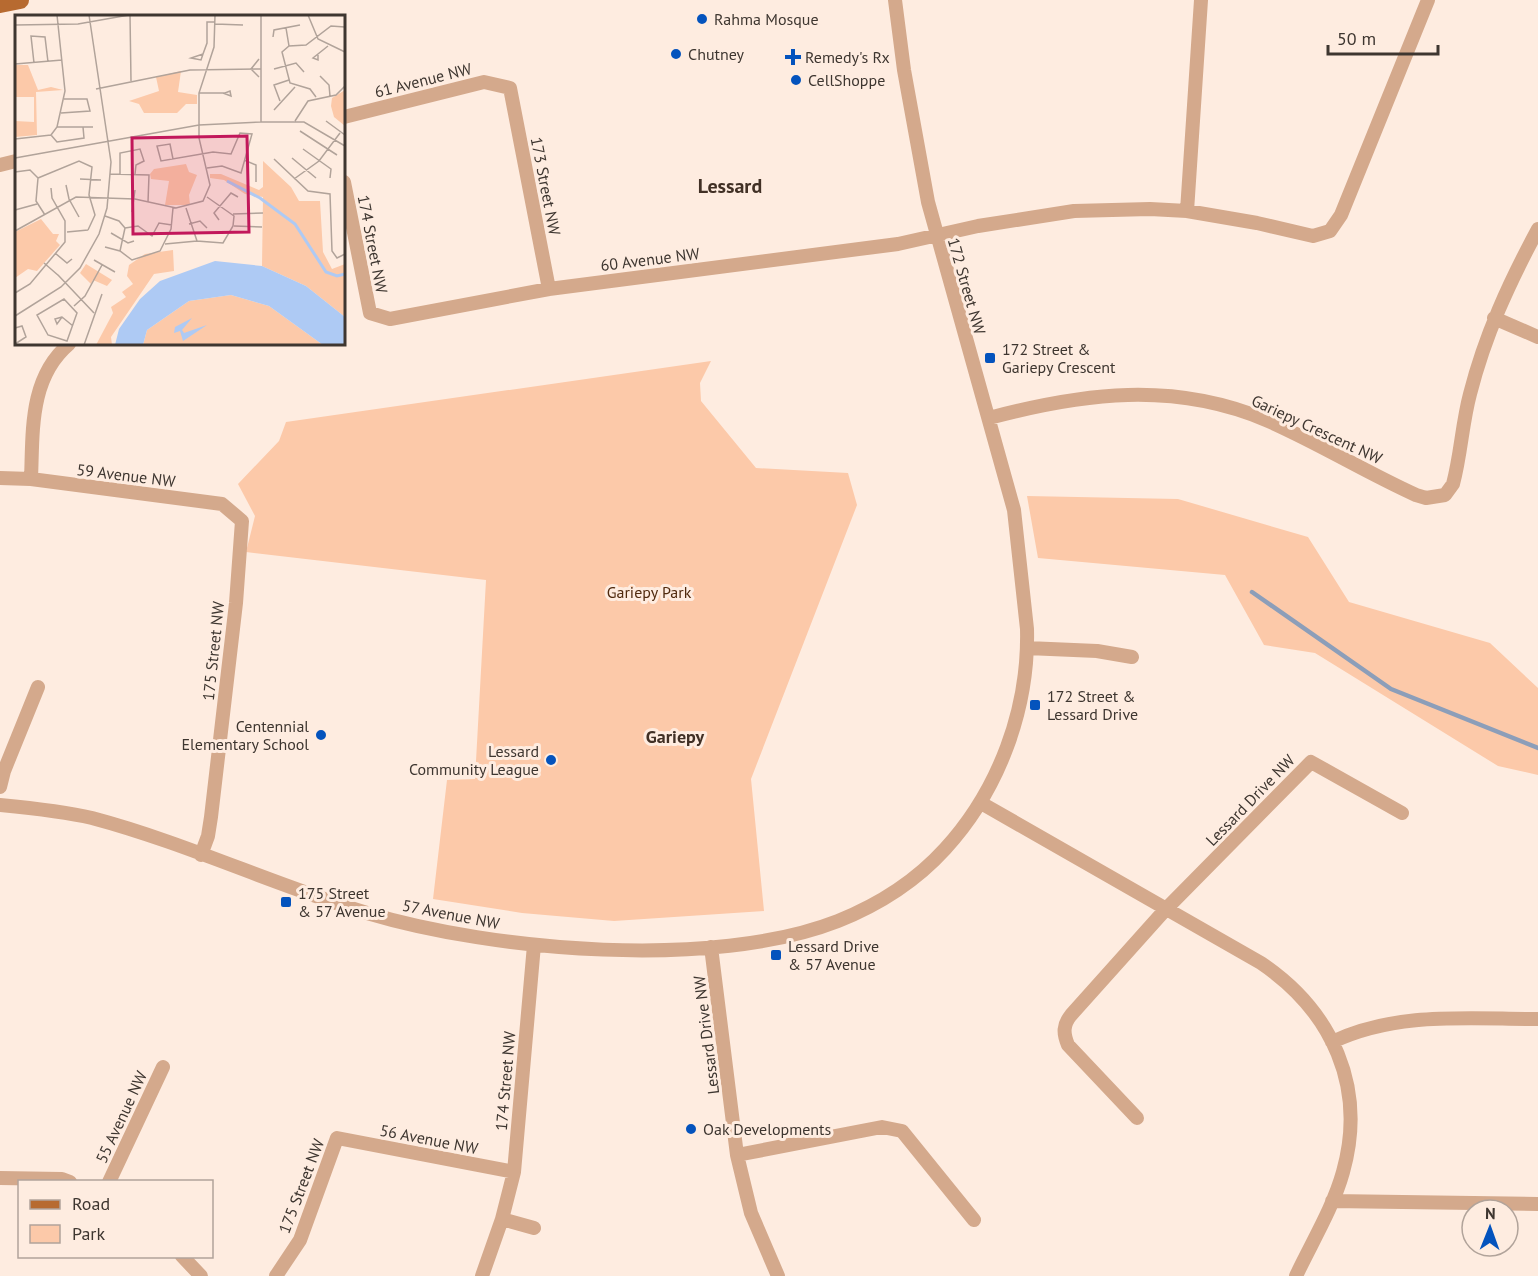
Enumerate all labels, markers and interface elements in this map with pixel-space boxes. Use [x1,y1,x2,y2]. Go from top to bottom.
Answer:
place label: Rahma Mosque [714,9,819,29]
marker: Rahma Mosque [695,12,709,26]
inset map [15,15,345,345]
scale bar [1328,18,1438,56]
text: 50 m [1337,27,1376,50]
place label: Chutney [688,44,744,64]
marker: Chutney [669,47,683,61]
place label: Remedy's Rx [805,47,890,67]
marker: Remedy's Rx [786,50,800,64]
street label: 61 Avenue NW [372,58,474,102]
place label: CellShoppe [808,70,885,90]
marker: CellShoppe [789,73,803,87]
street label: 173 Street NW [527,135,565,238]
district label: Lessard [698,173,762,199]
street label: 174 Street NW [354,193,392,296]
street label: 172 Street NW [944,235,991,337]
street label: 60 Avenue NW [599,243,701,275]
place label: 172 Street & Gariepy Crescent [1002,339,1116,377]
marker: 172 Street & Gariepy Crescent [983,351,997,365]
street label: Gariepy Crescent NW [1249,390,1386,468]
street label: 59 Avenue NW [75,459,177,491]
park label: Gariepy Park [607,582,692,602]
street label: 175 Street NW [198,600,228,702]
place label: 172 Street & Lessard Drive [1047,686,1138,724]
marker: 172 Street & Lessard Drive [1028,698,1042,712]
place label: Centennial Elementary School [182,716,309,754]
district label: Gariepy [646,725,705,748]
marker: Centennial Elementary School [314,728,328,742]
place label: Lessard Community League [409,741,539,779]
street label: Lessard Drive NW [1201,750,1299,850]
marker: Lessard Community League [544,753,558,767]
place label: 175 Street & 57 Avenue [298,883,386,921]
marker: 175 Street & 57 Avenue [279,895,293,909]
street label: 57 Avenue NW [401,895,502,933]
place label: Lessard Drive & 57 Avenue [788,936,879,974]
marker: Lessard Drive & 57 Avenue [769,948,783,962]
street label: Lessard Drive NW [689,974,723,1095]
street label: 174 Street NW [491,1030,519,1131]
street label: 55 Avenue NW [91,1067,151,1166]
place label: Oak Developments [703,1119,831,1139]
street label: 56 Avenue NW [378,1120,480,1158]
marker: Oak Developments [684,1122,698,1136]
street label: 175 Street NW [274,1135,328,1236]
legend [18,1180,213,1258]
text: Road [72,1192,110,1215]
north arrow [1460,1198,1520,1258]
text: N [1485,1203,1496,1223]
text: Park [72,1222,105,1245]

